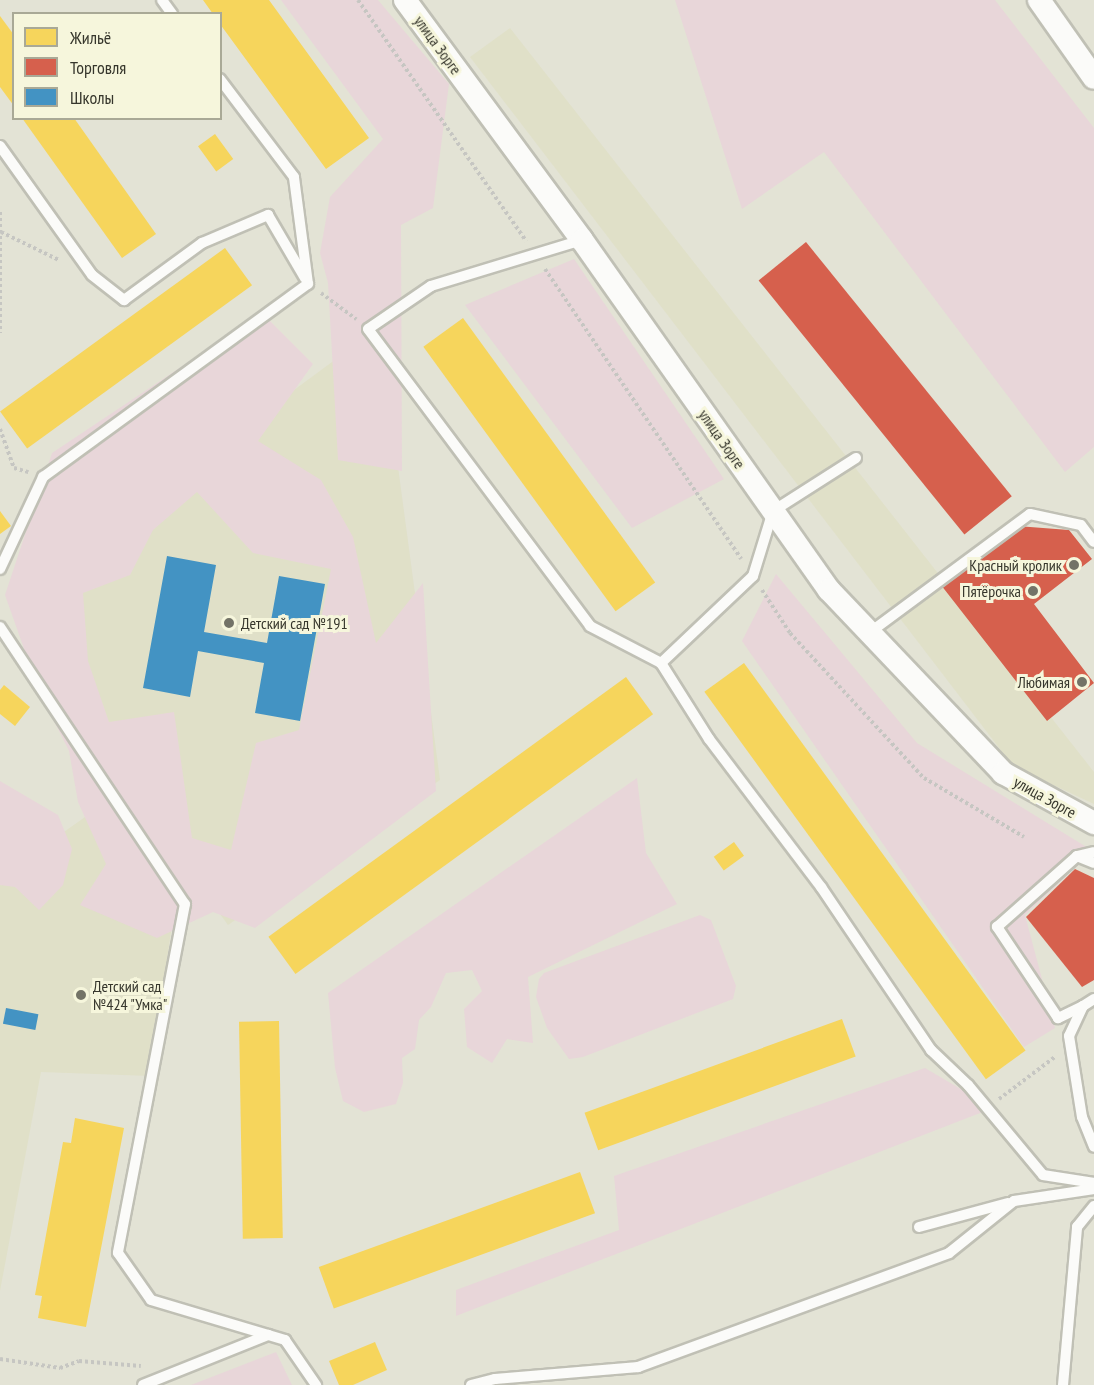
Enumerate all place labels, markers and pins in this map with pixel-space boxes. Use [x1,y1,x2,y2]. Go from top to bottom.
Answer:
place label: Красный кролик [969,555,1062,575]
marker: Красный кролик [1067,558,1081,572]
place label: Пятёрочка [962,581,1021,601]
marker: Пятёрочка [1026,584,1040,598]
place label: Детский сад №191 [241,613,348,633]
marker: Детский сад №191 [222,616,236,630]
place label: Любимая [1018,672,1070,692]
marker: Любимая [1075,675,1089,689]
place label: Детский сад №424 "Умка" [93,976,168,1014]
marker: Детский сад №424 "Умка" [74,988,88,1002]

